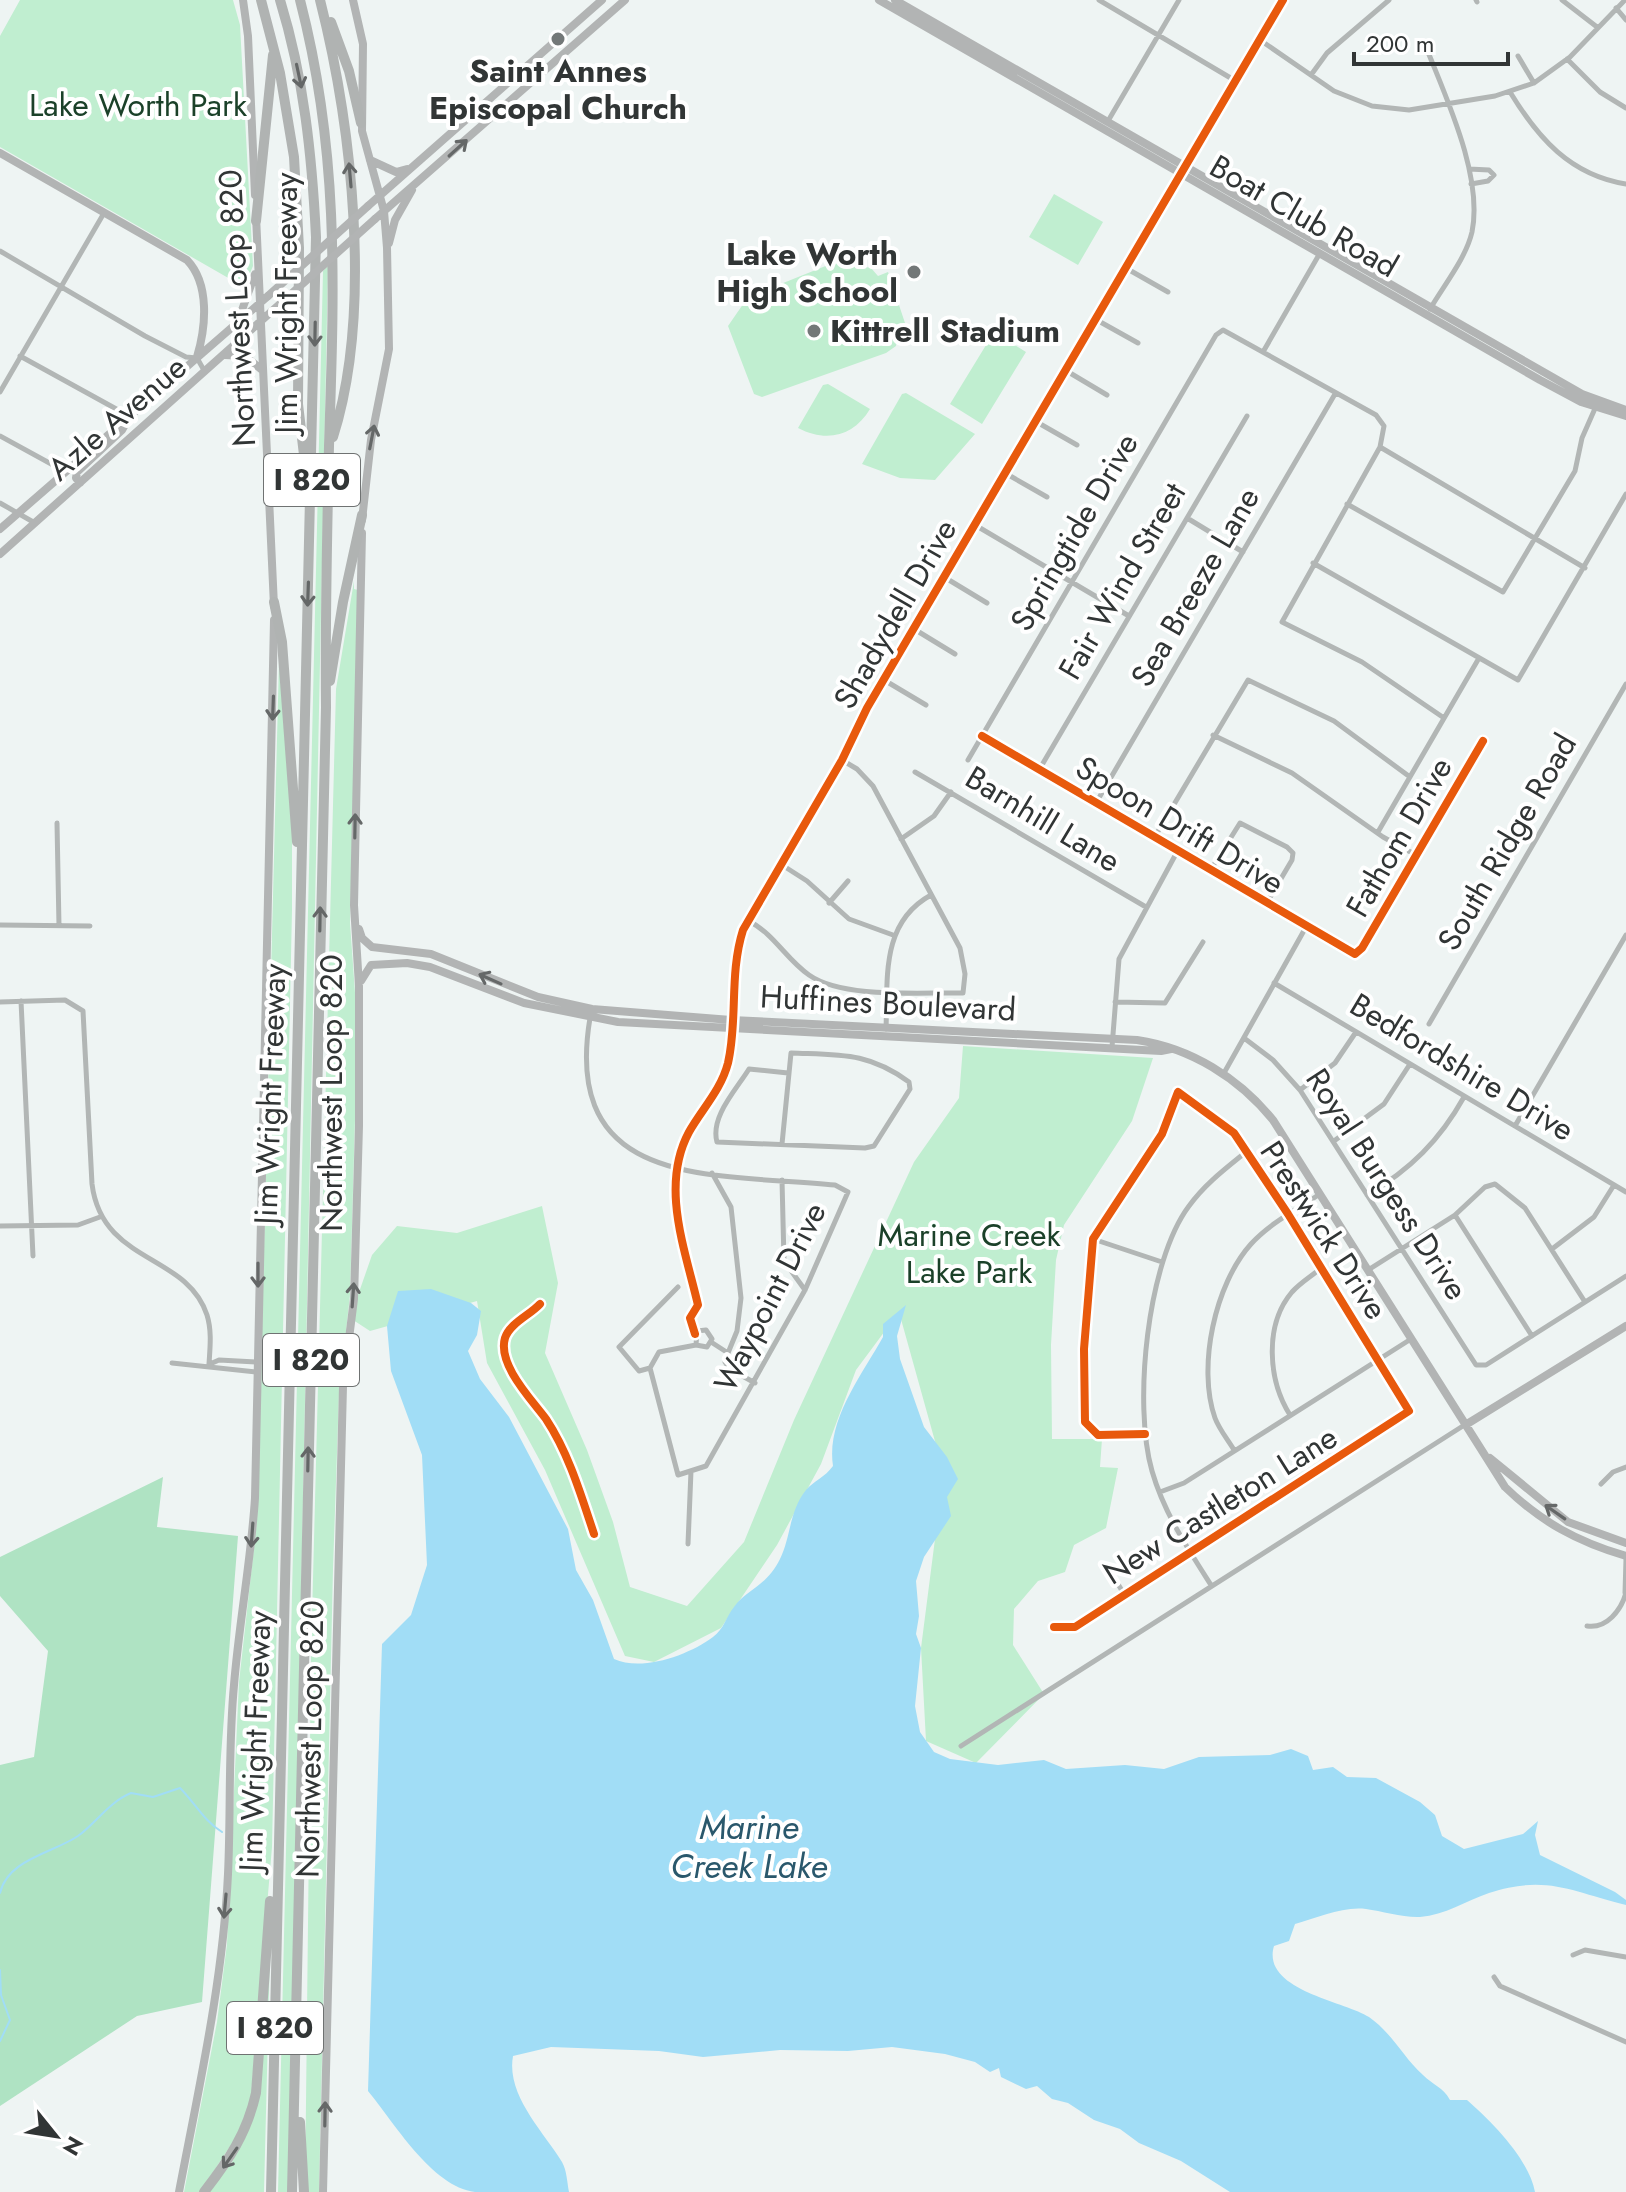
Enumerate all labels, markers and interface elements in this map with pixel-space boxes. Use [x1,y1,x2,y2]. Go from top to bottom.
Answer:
scale bar [1354,16,1508,66]
text: 200 m [1366,26,1434,61]
marker: Saint Annes Episcopal Church [549,30,567,48]
place label: Saint Annes Episcopal Church [429,48,687,131]
one-way arrow [292,62,307,88]
park label: Lake Worth Park [29,82,248,128]
one-way arrow [448,139,468,157]
street label: Boat Club Road [1201,143,1407,289]
one-way arrow [342,162,357,189]
street label: Northwest Loop 820 [207,168,267,448]
street label: Jim Wright Freeway [263,172,309,438]
place label: Lake Worth High School [716,231,898,314]
marker: Lake Worth High School [905,263,923,281]
place label: Kittrell Stadium [830,308,1060,354]
one-way arrow [307,320,323,347]
marker: Kittrell Stadium [805,322,823,340]
street label: Azle Avenue [38,345,196,491]
one-way arrow [366,425,381,451]
street label: Springtide Drive [999,425,1149,639]
road number: I 820 [264,454,360,506]
street label: Fair Wind Street [1047,474,1197,688]
street label: Sea Breeze Lane [1119,479,1271,695]
street label: Shadydell Drive [822,511,968,717]
one-way arrow [300,580,315,607]
one-way arrow [266,694,281,721]
street label: South Ridge Road [1426,725,1588,959]
street label: Spoon Drift Drive [1067,745,1293,905]
street label: Fathom Drive [1335,748,1463,926]
street label: Barnhill Lane [957,755,1129,883]
one-way arrow [348,813,363,840]
one-way arrow [312,906,328,933]
street label: Northwest Loop 820 [308,954,354,1232]
street label: Jim Wright Freeway [242,962,298,1229]
one-way arrow [478,970,503,985]
street label: Huffines Boulevard [759,973,1017,1033]
street label: Bedfordshire Drive [1341,982,1583,1152]
street label: Royal Burgess Drive [1295,1059,1479,1309]
street label: Prestwick Drive [1249,1132,1399,1328]
street label: Waypoint Drive [703,1194,837,1400]
park label: Marine Creek Lake Park [878,1212,1061,1295]
one-way arrow [250,1261,266,1288]
one-way arrow [346,1282,361,1309]
road number: I 820 [263,1334,359,1386]
street label: New Castleton Lane [1094,1414,1346,1596]
one-way arrow [301,1446,316,1473]
one-way arrow [1545,1504,1567,1520]
one-way arrow [245,1521,260,1548]
street label: Northwest Loop 820 [285,1600,335,1878]
street label: Jim Wright Freeway [227,1609,283,1876]
water label: Marine Creek Lake [671,1803,827,1891]
one-way arrow [217,1892,232,1919]
road number: I 820 [227,2002,323,2054]
north arrow [16,2096,96,2176]
one-way arrow [317,2101,332,2128]
text: N [55,2130,92,2162]
one-way arrow [222,2147,238,2169]

